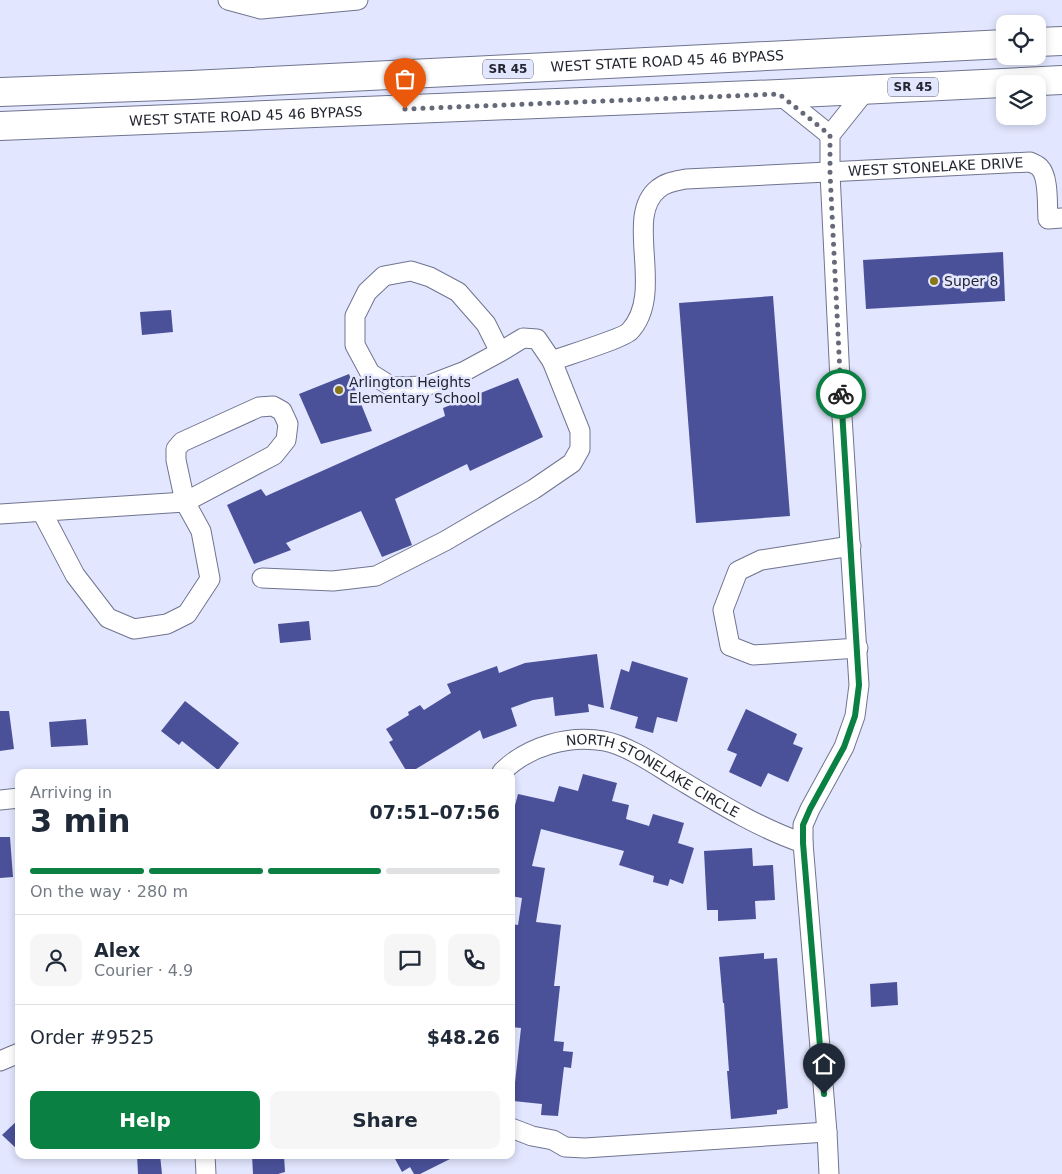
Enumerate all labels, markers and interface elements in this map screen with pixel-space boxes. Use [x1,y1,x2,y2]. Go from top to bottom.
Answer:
map controls [996,15,1046,125]
button: locate [996,15,1046,65]
street label: WEST STATE ROAD 45 46 BYPASS [550,47,784,75]
pin [384,58,426,109]
road number: SR 45 [483,60,533,78]
icon: bag [391,65,419,93]
button: layers [996,75,1046,125]
road number: SR 45 [888,77,938,96]
street label: WEST STATE ROAD 45 46 BYPASS [129,103,363,129]
street label: WEST STONELAKE DRIVE [848,154,1024,179]
place label: Super 8 [944,273,998,289]
marker: Super 8 [928,275,940,287]
courier [816,369,866,419]
place label: Arlington Heights Elementary School [349,374,481,406]
icon: bike [827,380,855,408]
marker: Arlington Heights Elementary School [333,384,345,396]
street label: NORTH STONELAKE CIRCLE [565,731,742,821]
text: Arriving in [30,783,112,802]
text: 07:51–07:56 [370,801,500,823]
text: 3 min [30,802,131,840]
text: On the way · 280 m [30,882,188,901]
button: person [30,934,82,986]
button: chat [384,934,436,986]
button: phone [448,934,500,986]
text: Alex [94,939,140,961]
text: Courier · 4.9 [94,961,193,980]
text: Order #9525 [30,1026,154,1048]
text: $48.26 [427,1026,500,1048]
pin [803,1043,845,1094]
icon: home [810,1050,838,1078]
button: Help [30,1091,260,1149]
button: Share [270,1091,500,1149]

